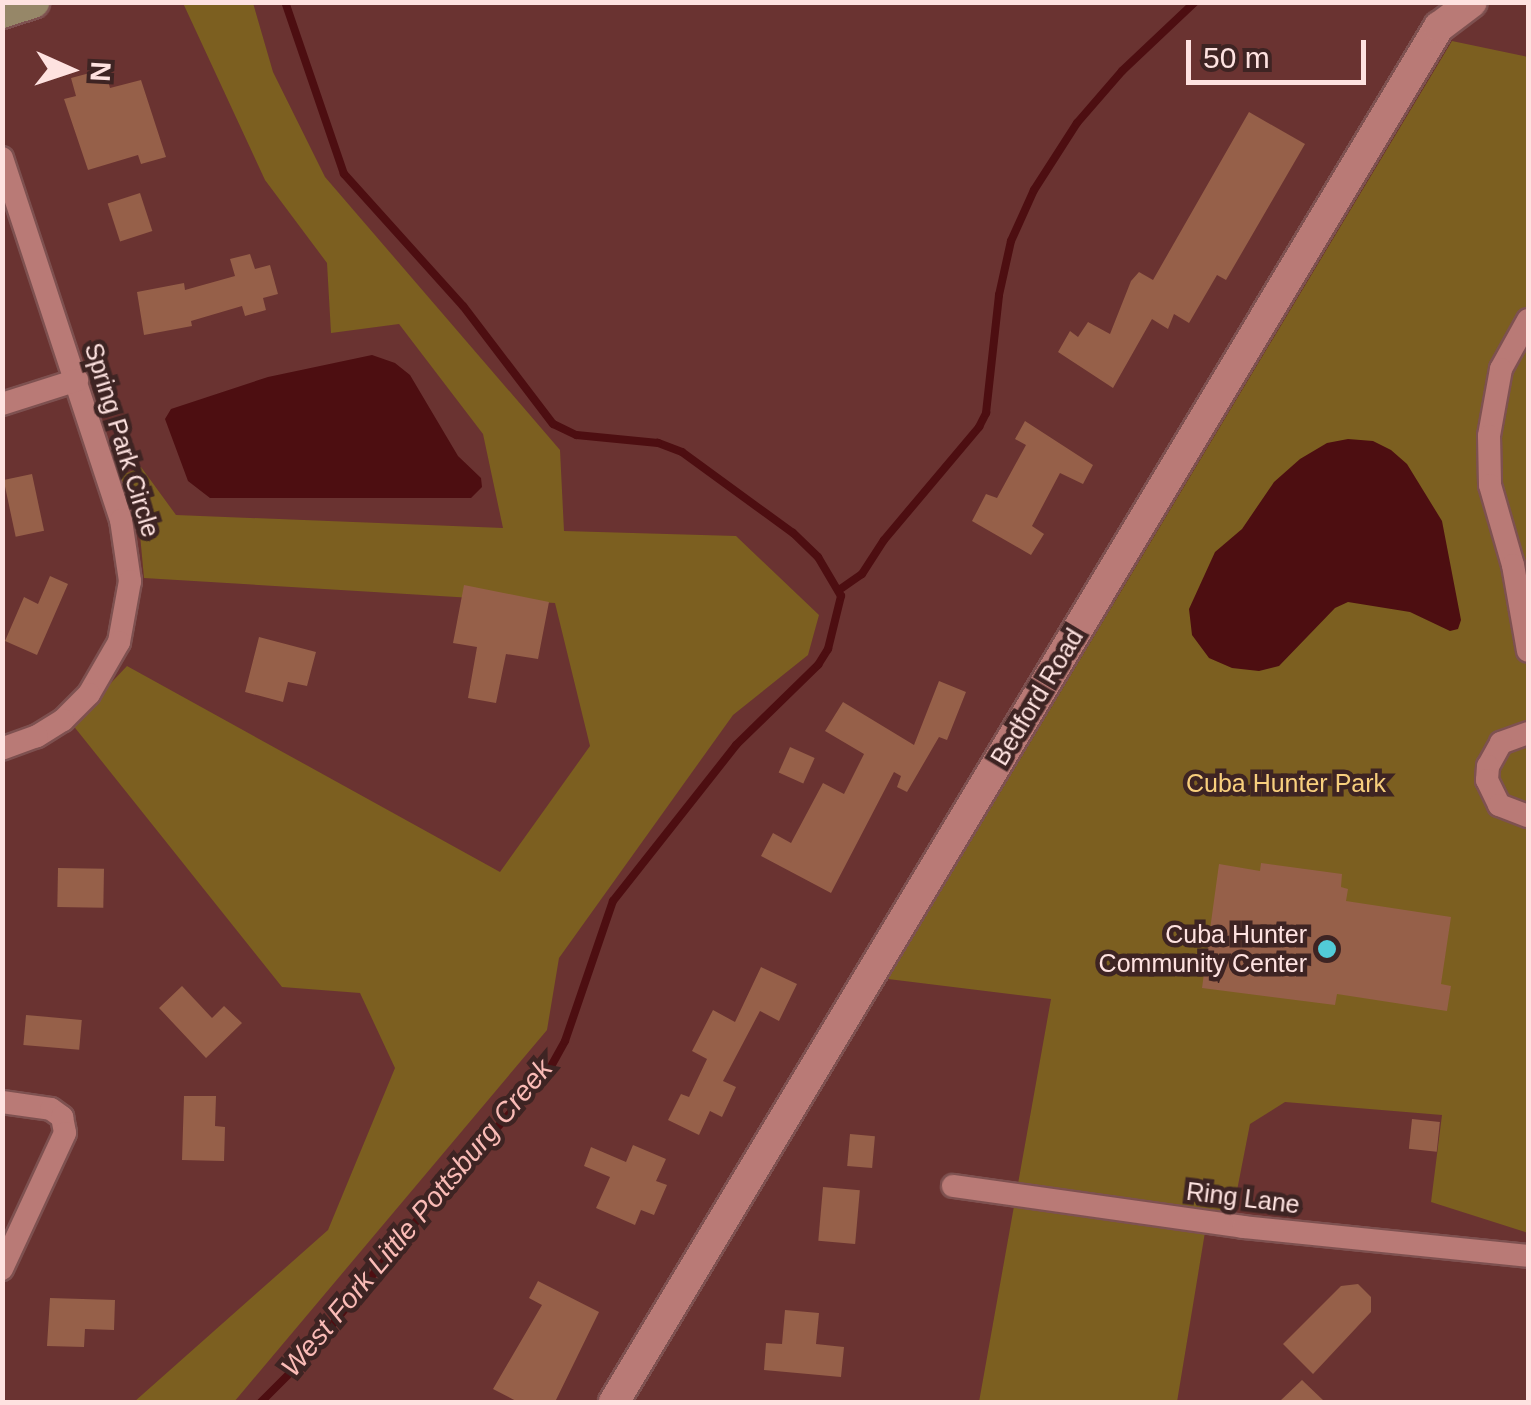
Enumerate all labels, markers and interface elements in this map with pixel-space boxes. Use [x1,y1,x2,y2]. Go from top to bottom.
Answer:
north arrow [20,20,120,120]
scale bar [1191,20,1371,82]
text: 50 m [1203,41,1270,74]
text: N [84,61,116,83]
street label: Spring Park Circle [78,339,166,541]
street label: Bedford Road [984,623,1090,771]
park label: Cuba Hunter Park [1186,768,1386,798]
place label: Cuba Hunter Community Center [1099,920,1307,979]
marker: Cuba Hunter Community Center [1316,938,1338,960]
water label: West Fork Little Pottsburg Creek [274,1052,560,1384]
street label: Ring Lane [1185,1176,1301,1220]

